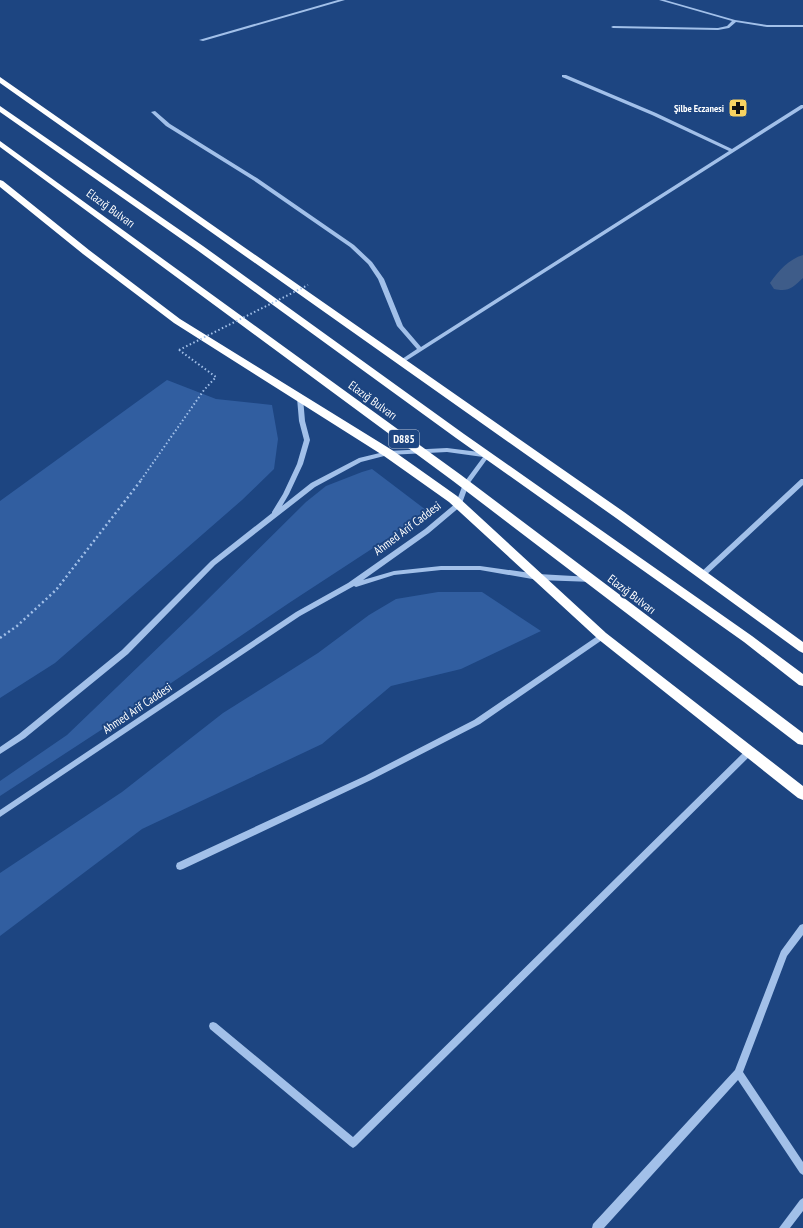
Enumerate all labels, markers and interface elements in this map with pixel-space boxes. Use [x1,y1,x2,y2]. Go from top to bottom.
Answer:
pharmacy icon: Şilbe Eczanesi [727,97,749,119]
place label: Şilbe Eczanesi [674,102,724,115]
street label: Elazığ Bulvarı [84,185,138,231]
street label: Elazığ Bulvarı [346,377,400,423]
road number: D885 [389,430,419,448]
street label: Ahmed Arif Caddesi [370,498,444,558]
street label: Elazığ Bulvarı [605,571,659,617]
street label: Ahmed Arif Caddesi [99,679,175,737]

